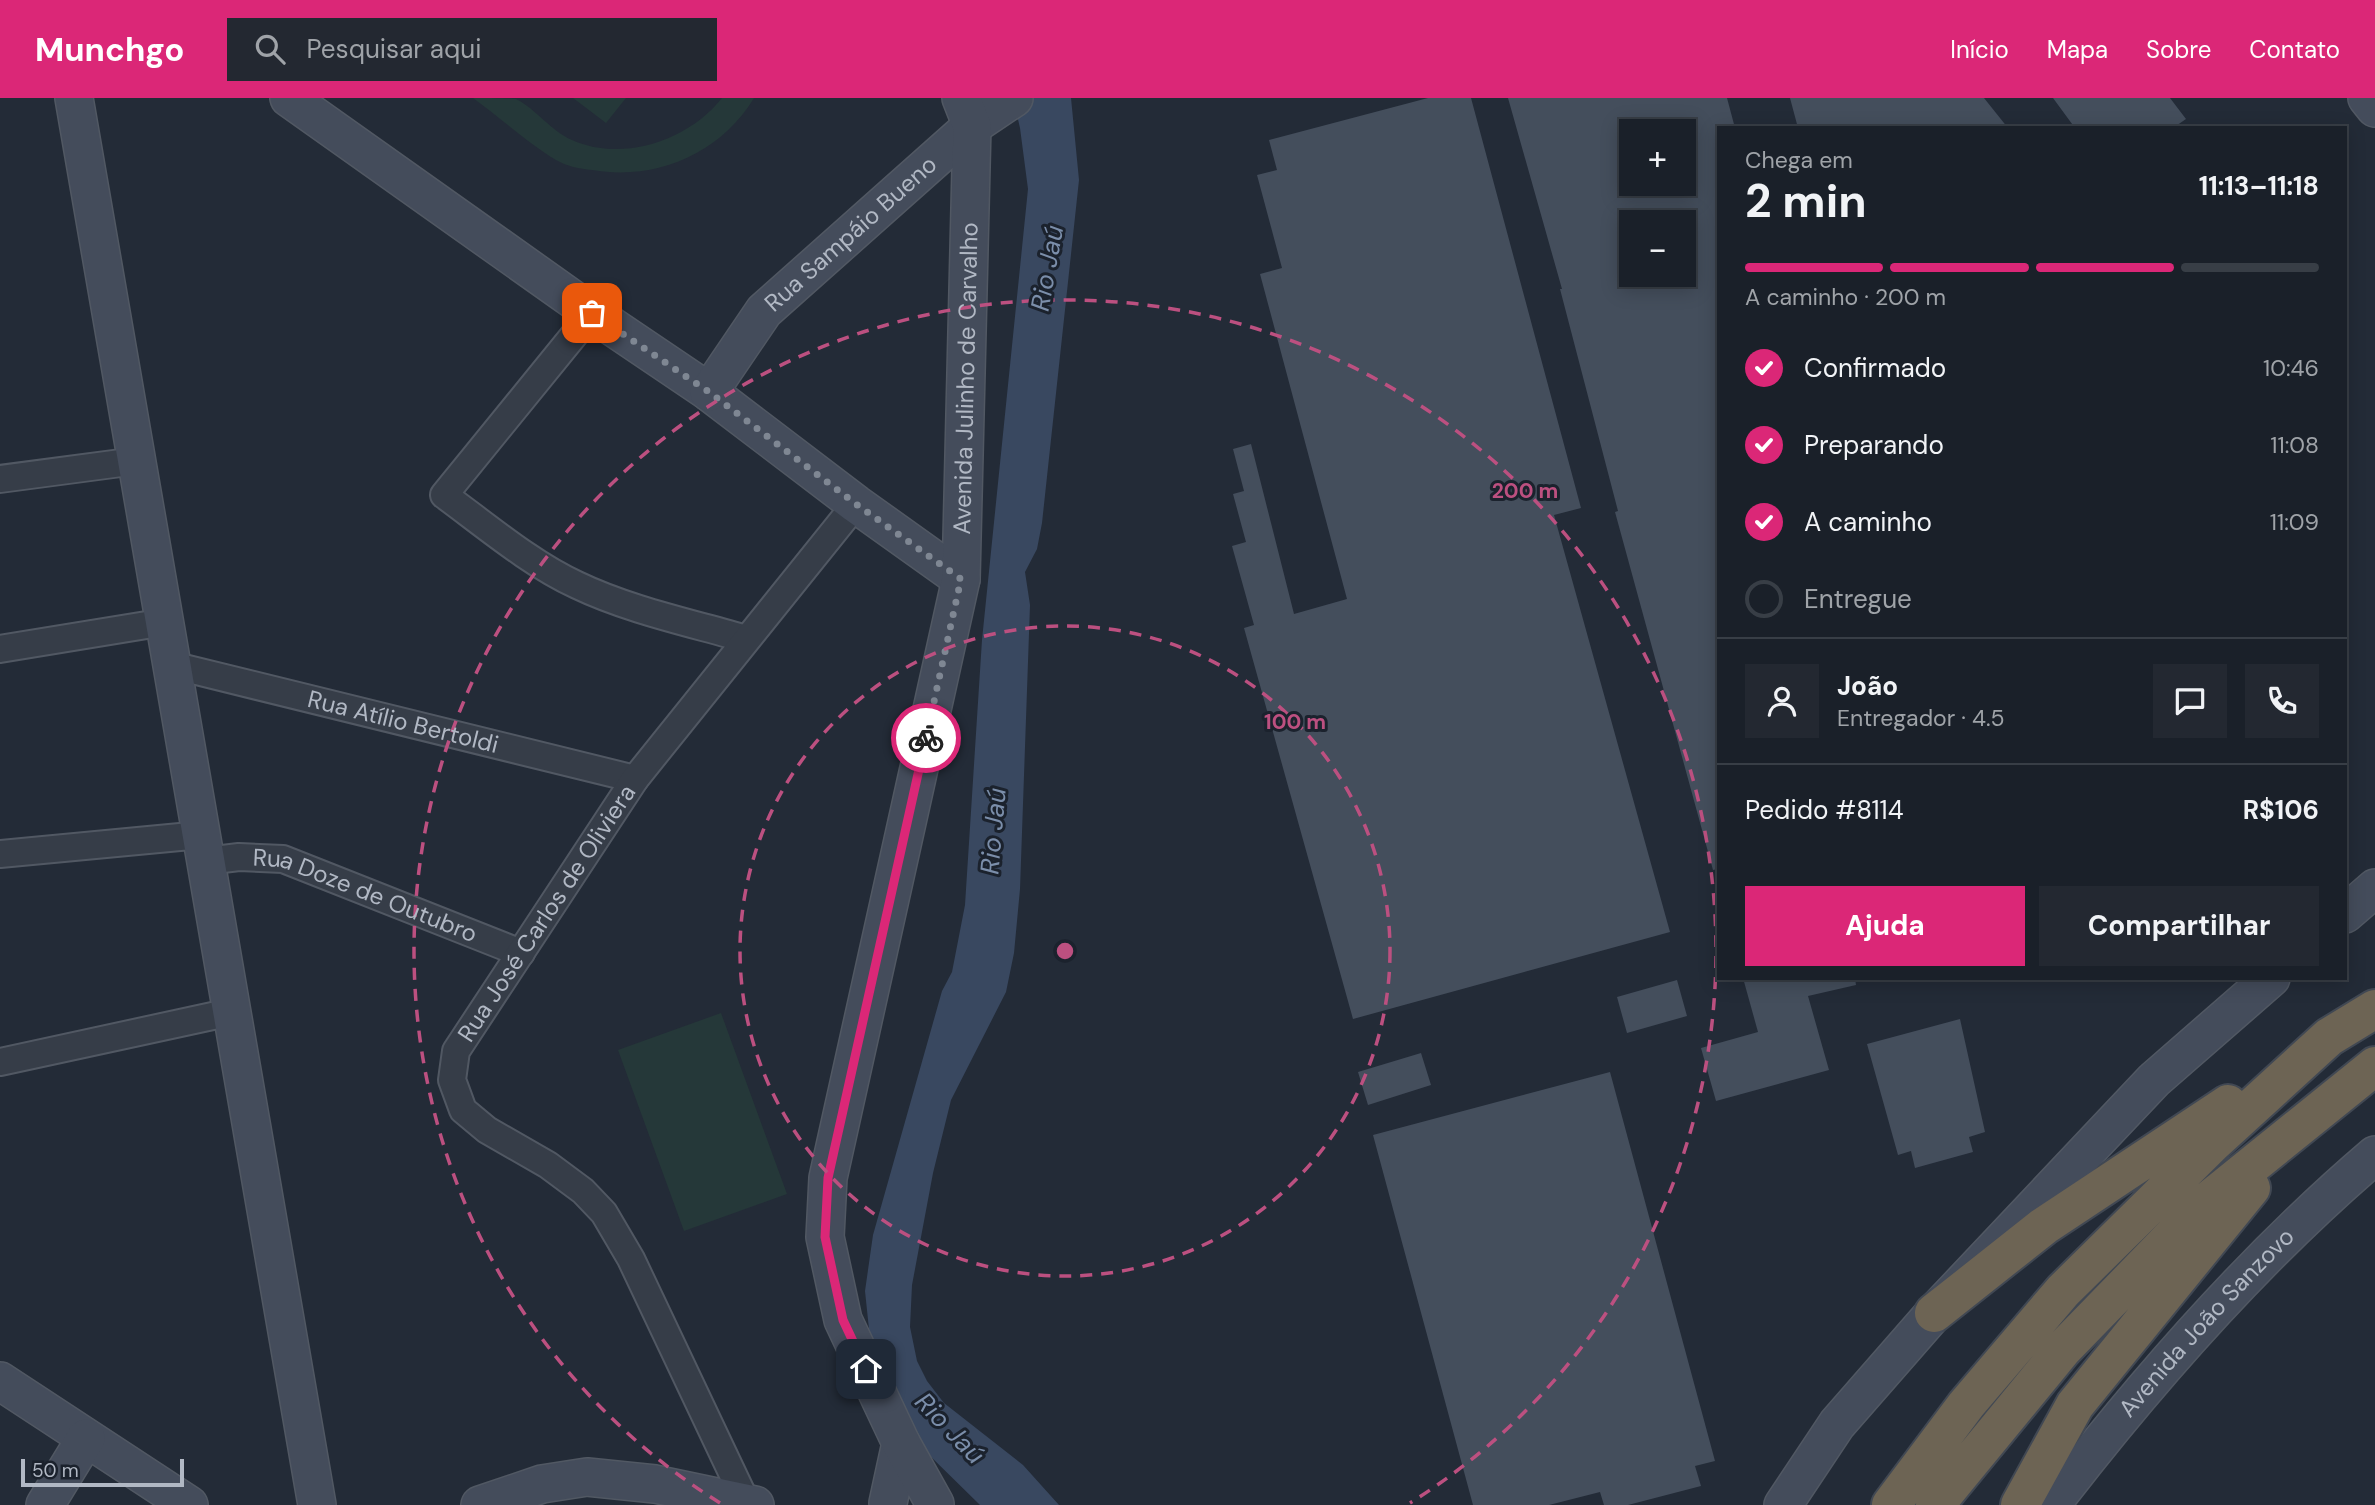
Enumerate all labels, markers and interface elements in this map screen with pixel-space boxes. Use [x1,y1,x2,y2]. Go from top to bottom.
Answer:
search box [227,18,717,81]
text: Munchgo [35,28,185,71]
icon: search [251,30,289,68]
text: Pesquisar aqui [307,32,481,66]
text: Início [1950,34,2009,65]
text: Mapa [2047,34,2108,65]
text: Sobre [2146,34,2211,65]
text: Contato [2249,34,2340,65]
map controls [1619,119,1696,287]
button: + [1619,119,1696,196]
text: Chega em [1745,145,1853,175]
street label: Rua Sampáio Bueno [758,149,943,318]
text: 11:13–11:18 [2199,169,2319,203]
text: 2 min [1745,171,1867,231]
button: − [1619,210,1696,287]
street label: Avenida Julinho de Carvalho [946,222,985,535]
water label: Rio Jaú [1023,222,1071,314]
text: A caminho · 200 m [1745,282,1946,312]
pin [562,283,622,343]
icon: bag [573,294,611,332]
icon: check [1745,349,1783,387]
text: Confirmado [1804,351,1946,385]
text: 10:46 [2263,353,2319,383]
icon: check [1745,426,1783,464]
text: Preparando [1804,428,1944,462]
text: 11:08 [2270,430,2319,460]
text: 200 m [1492,477,1558,505]
icon: check [1745,503,1783,541]
text: A caminho [1804,505,1932,539]
text: 11:09 [2270,507,2319,537]
text: Entregue [1804,582,1912,616]
button: person [1745,664,1819,738]
button: chat [2153,664,2227,738]
button: phone [2245,664,2319,738]
text: João [1837,669,1898,703]
street label: Rua Atílio Bertoldi [305,683,502,760]
courier [891,703,961,773]
text: Entregador · 4.5 [1837,703,2005,733]
text: 100 m [1264,708,1326,736]
icon: bike [907,719,945,757]
street label: Rua José Carlos de Oliviera [450,778,642,1047]
water label: Rio Jaú [972,786,1014,876]
text: Pedido #8114 [1745,793,1903,827]
text: R$106 [2243,793,2319,827]
street label: Rua Doze de Outubro [252,842,482,949]
button: Ajuda [1745,886,2025,966]
button: Compartilhar [2039,886,2319,966]
centre of rings [1053,939,1077,963]
street label: Avenida João Sanzovo [2112,1221,2301,1423]
pin [836,1339,896,1399]
icon: home [847,1350,885,1388]
water label: Rio Jaú [908,1385,992,1471]
scale bar [21,1456,184,1488]
text: 50 m [32,1458,79,1483]

